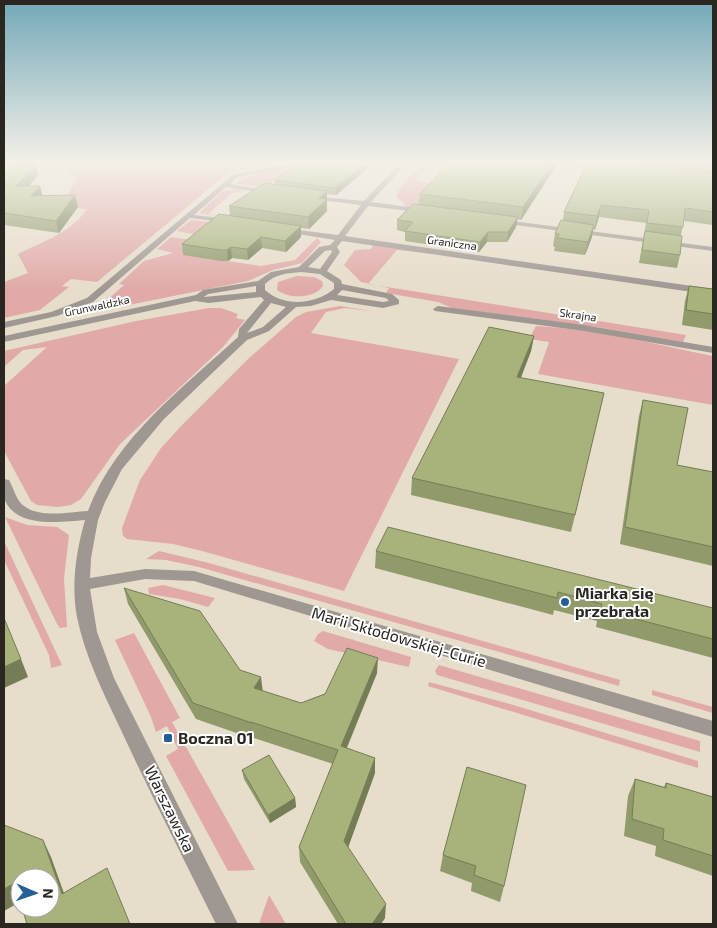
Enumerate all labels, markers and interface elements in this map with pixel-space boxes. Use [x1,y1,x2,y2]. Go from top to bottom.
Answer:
street label: Graniczna [426,233,478,252]
street label: Grunwaldzka [63,292,130,319]
street label: Skrajna [559,305,597,325]
place label: Miarka się przebrała [575,583,653,620]
marker: Miarka się przebrała [559,596,571,608]
street label: Marii Skłodowskiej-Curie [309,602,489,672]
place label: Boczna 01 [178,728,253,747]
marker: Boczna 01 [162,732,174,744]
street label: Warszawska [141,763,199,855]
north arrow [10,868,60,918]
text: N [40,888,57,899]

